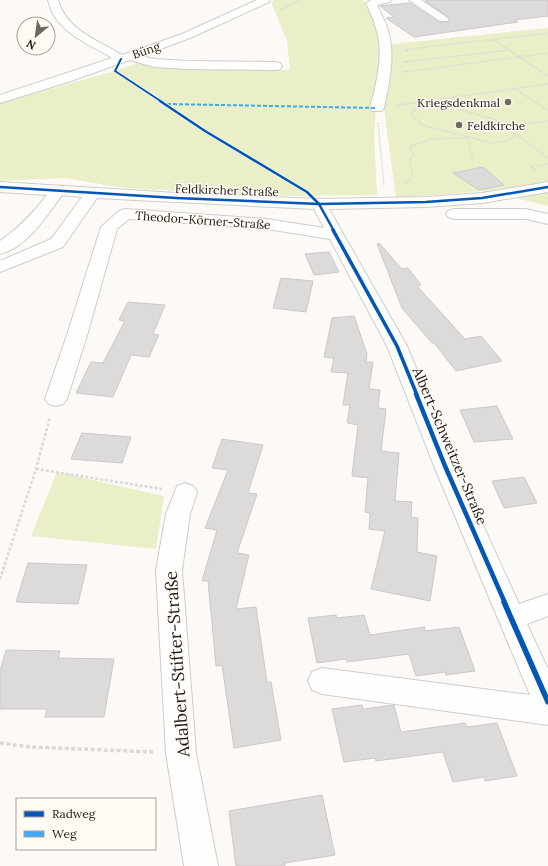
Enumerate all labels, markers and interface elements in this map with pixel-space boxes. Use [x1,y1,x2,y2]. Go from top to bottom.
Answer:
north arrow [16,16,56,56]
text: N [24,36,38,53]
street label: Büng [130,38,162,62]
place label: Kriegsdenkmal [417,95,500,110]
marker: Kriegsdenkmal [503,97,513,107]
place label: Feldkirche [467,118,526,133]
marker: Feldkirche [454,120,464,130]
street label: Feldkircher Straße [175,181,280,199]
street label: Theodor-Körner-Straße [135,208,272,232]
street label: Albert-Schweitzer-Straße [408,364,492,528]
street label: Adalbert-Stifter-Straße [160,570,195,759]
legend [16,798,156,850]
text: Radweg [52,806,96,821]
text: Weg [52,826,77,841]

